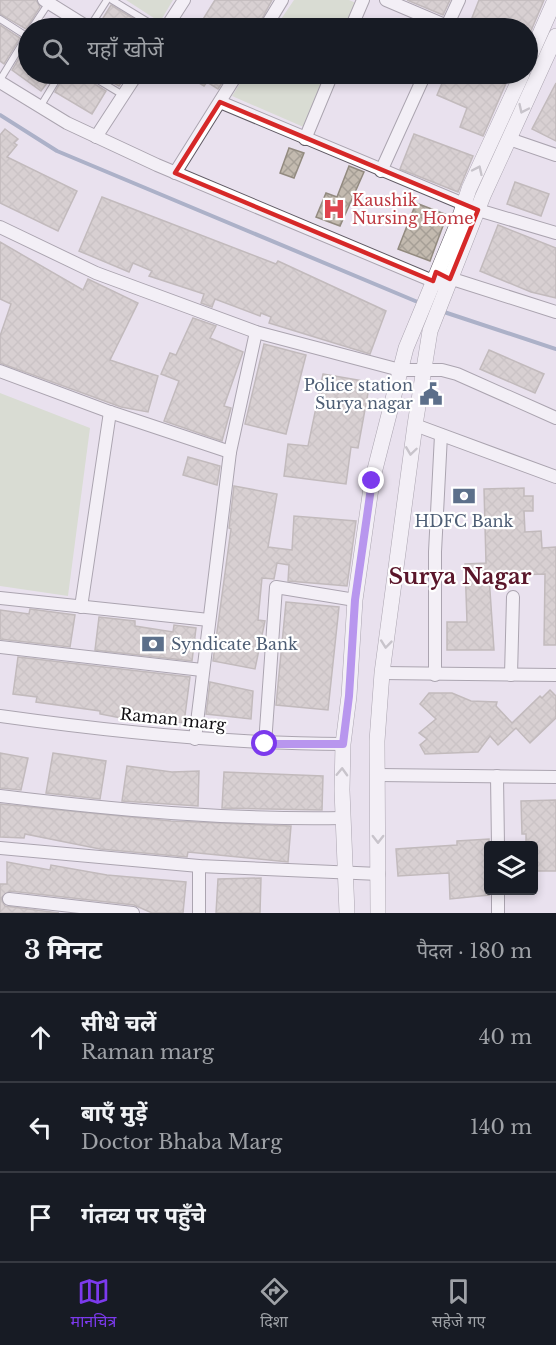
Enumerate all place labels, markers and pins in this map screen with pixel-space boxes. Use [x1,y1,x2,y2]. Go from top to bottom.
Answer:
place label: Kaushik Nursing Home [352,190,473,228]
hospital icon: Kaushik Nursing Home [321,196,347,222]
place label: Police station Surya nagar [304,375,413,413]
public building icon: Police station Surya nagar [418,381,444,407]
bank icon: HDFC Bank [451,483,477,509]
place label: HDFC Bank [415,511,514,531]
bank icon: Syndicate Bank [140,631,166,657]
place label: Syndicate Bank [171,634,298,654]

